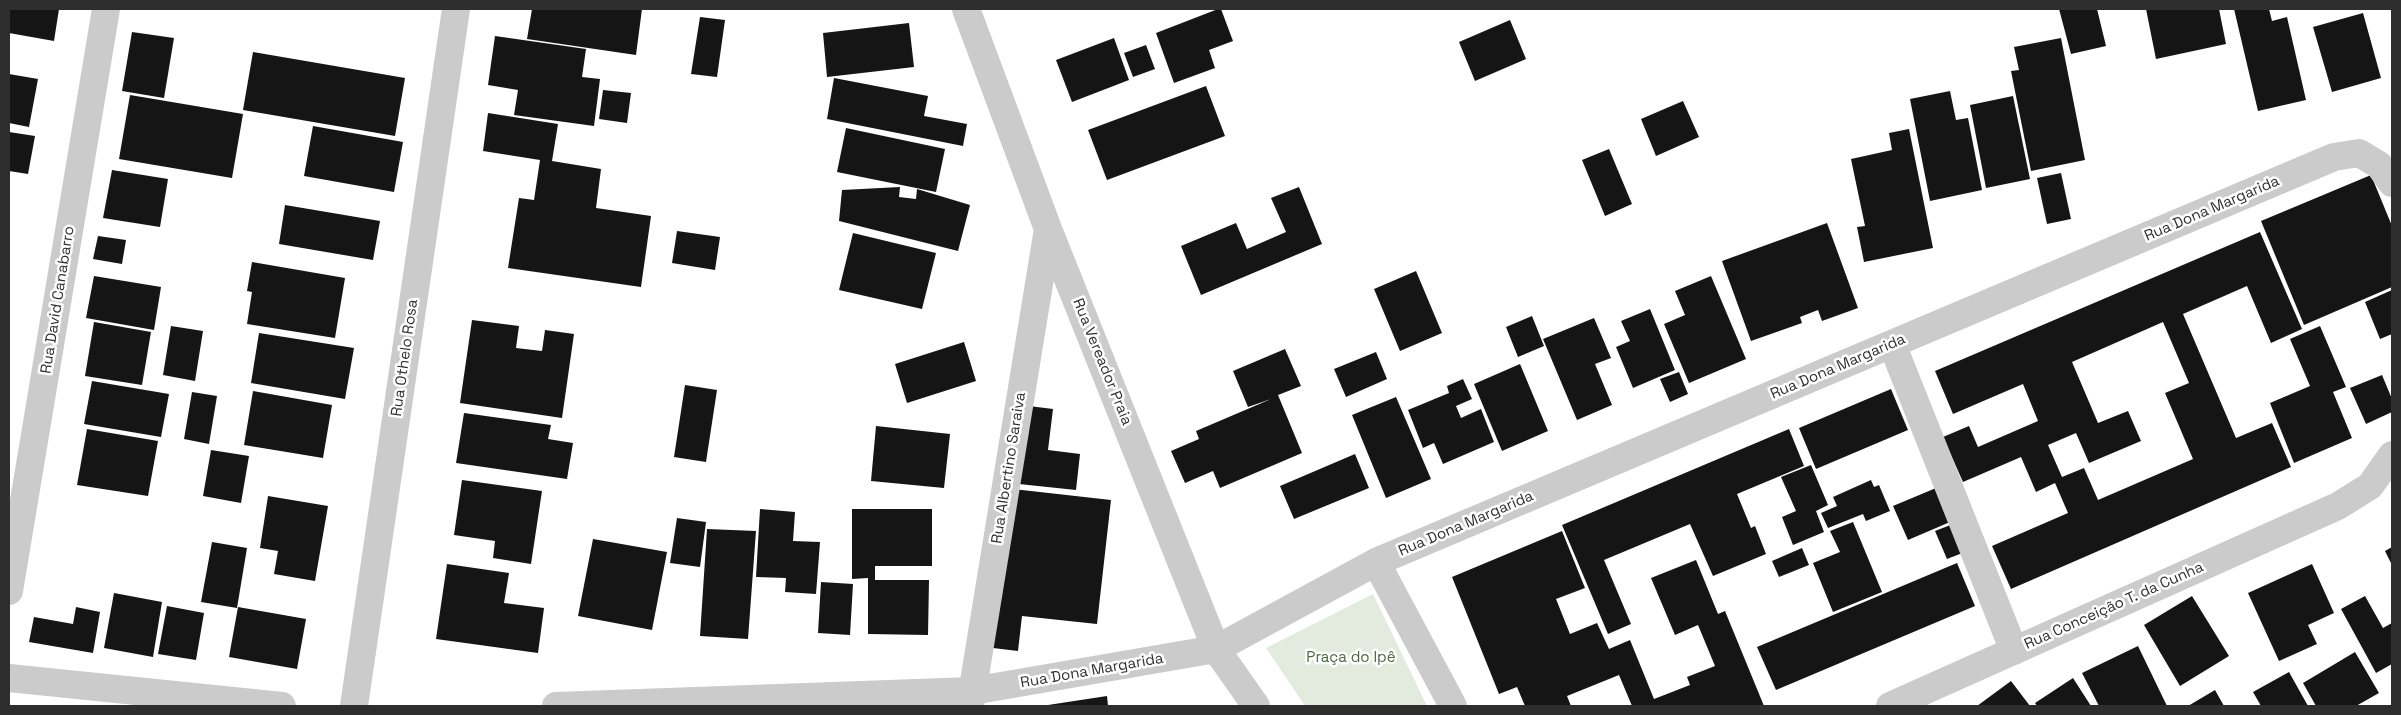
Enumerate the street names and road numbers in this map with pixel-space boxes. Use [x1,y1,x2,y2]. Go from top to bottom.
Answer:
street label: Rua Dona Margarida [2142,172,2282,246]
street label: Rua David Canabarro [37,225,79,375]
street label: Rua Vereador Praia [1068,296,1136,428]
street label: Rua Othelo Rosa [388,298,422,418]
street label: Rua Dona Margarida [1768,330,1908,404]
street label: Rua Albertino Saraiva [988,391,1030,545]
street label: Rua Dona Margarida [1396,487,1536,561]
street label: Rua Conceição T. da Cunha [2022,558,2206,654]
street label: Rua Dona Margarida [1019,650,1165,692]

